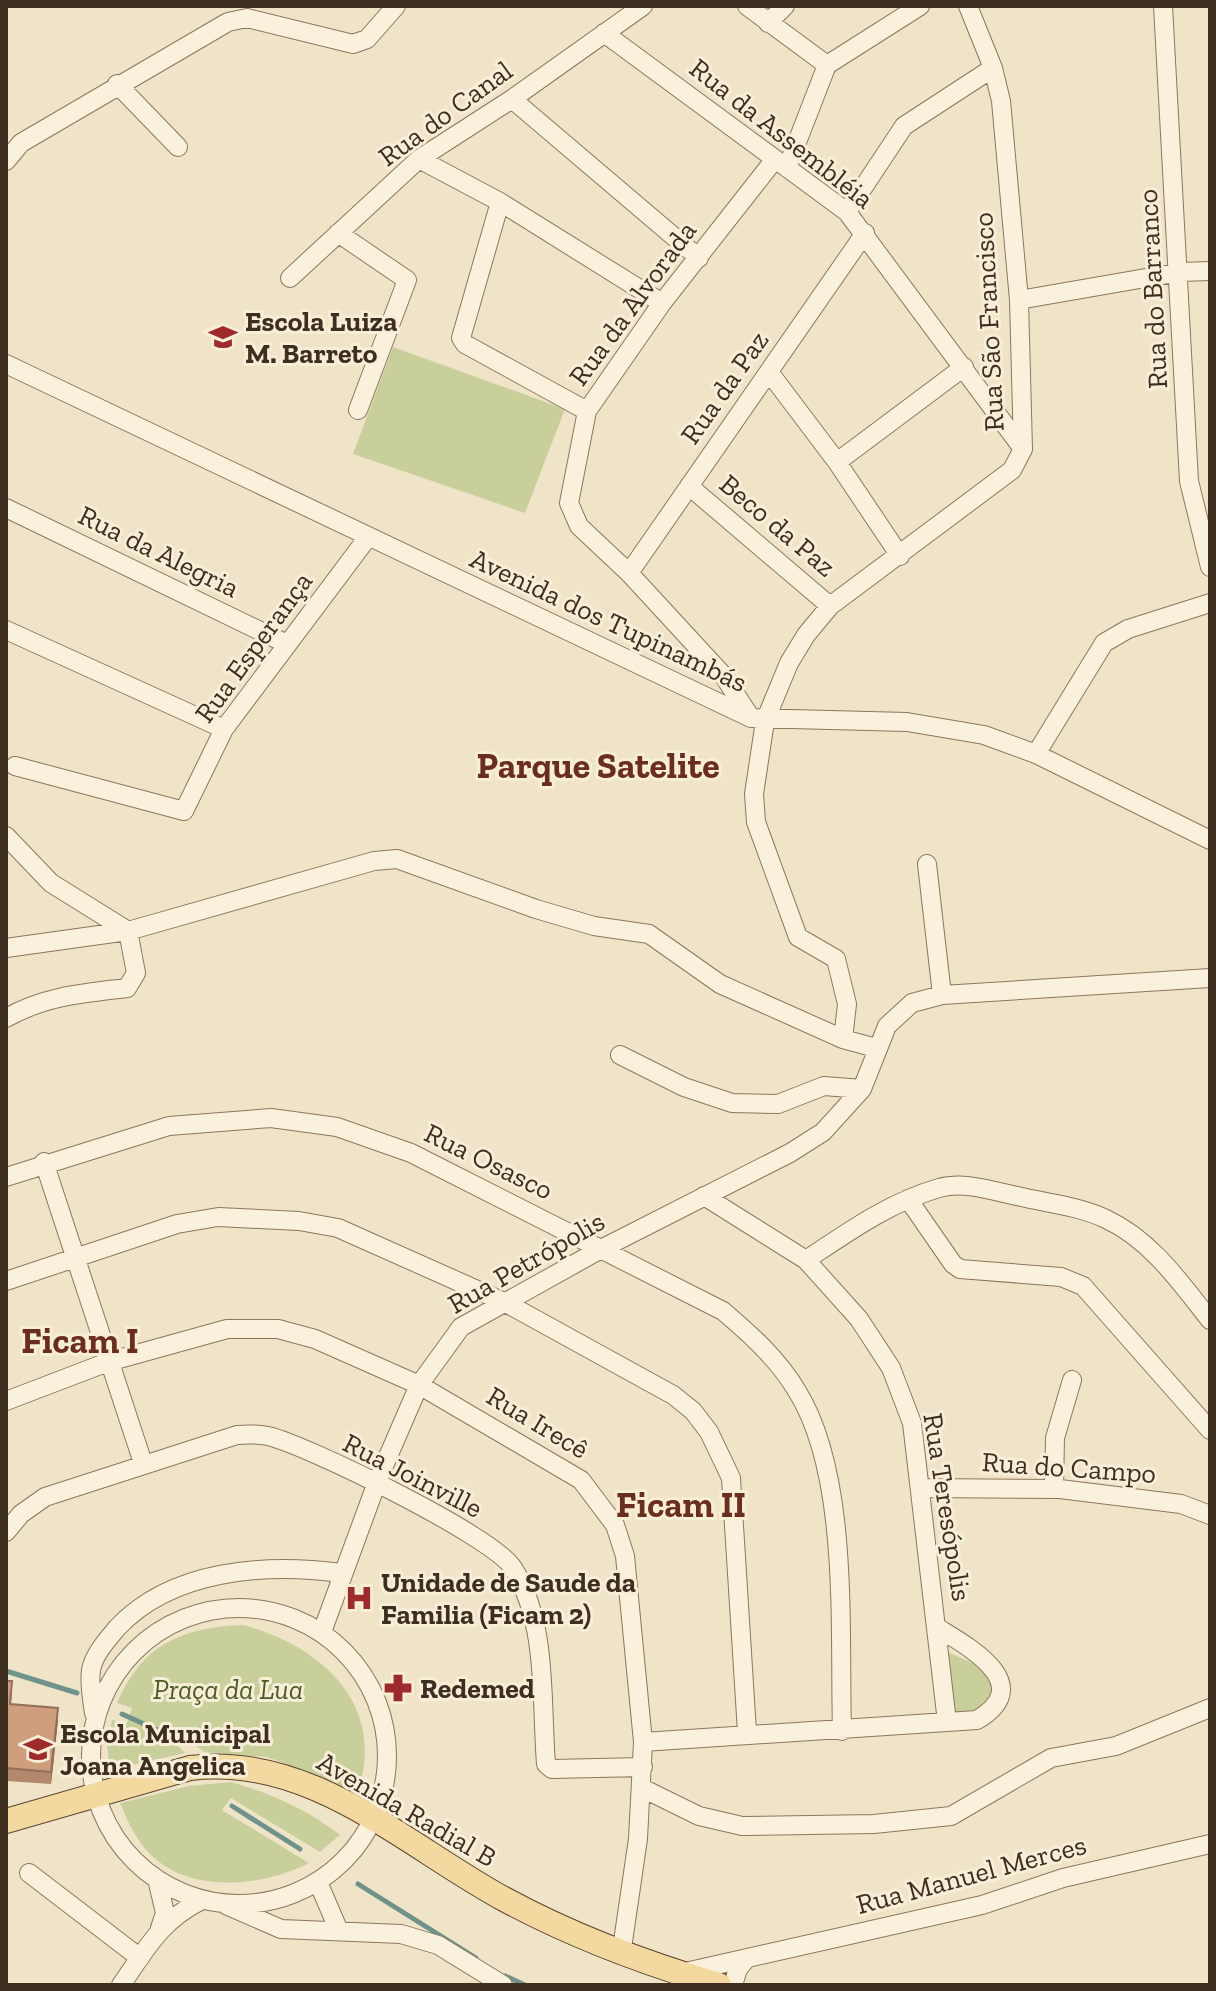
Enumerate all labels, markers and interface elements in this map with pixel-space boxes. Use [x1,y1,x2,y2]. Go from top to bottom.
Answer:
street label: Rua da Assembléia [683,51,881,216]
street label: Rua do Canal [372,54,519,173]
street label: Rua do Barranco [1131,188,1174,390]
street label: Rua São Francisco [966,212,1011,432]
street label: Rua da Alvorada [562,214,703,392]
place label: Escola Luiza M. Barreto [245,305,397,370]
school or university icon: Escola Luiza M. Barreto [208,322,238,352]
street label: Rua da Paz [673,324,775,450]
street label: Beco da Paz [713,467,842,583]
street label: Rua da Alegria [73,498,245,605]
street label: Avenida dos Tupinambás [465,542,752,699]
street label: Rua Esperança [188,565,319,729]
district label: Parque Satelite [476,744,720,787]
street label: Rua Osasco [419,1116,558,1207]
street label: Rua Petrópolis [442,1204,610,1321]
district label: Ficam I [21,1319,139,1362]
street label: Rua Irecê [481,1379,595,1466]
street label: Rua Teresópolis [916,1411,979,1603]
street label: Rua Joinville [337,1426,488,1525]
street label: Rua do Campo [981,1445,1157,1490]
district label: Ficam II [616,1483,746,1526]
place label: Unidade de Saude da Familia (Ficam 2) [381,1566,636,1631]
hospital icon: Unidade de Saude da Familia (Ficam 2) [344,1583,374,1613]
place label: Redemed [420,1672,535,1705]
park label: Praça da Lua [153,1673,303,1706]
pharmacy icon: Redemed [383,1673,413,1703]
place label: Escola Municipal Joana Angelica [60,1717,270,1782]
school or university icon: Escola Municipal Joana Angelica [23,1734,53,1764]
street label: Avenida Radial B [311,1745,502,1874]
street label: Rua Manuel Merces [852,1828,1090,1921]

